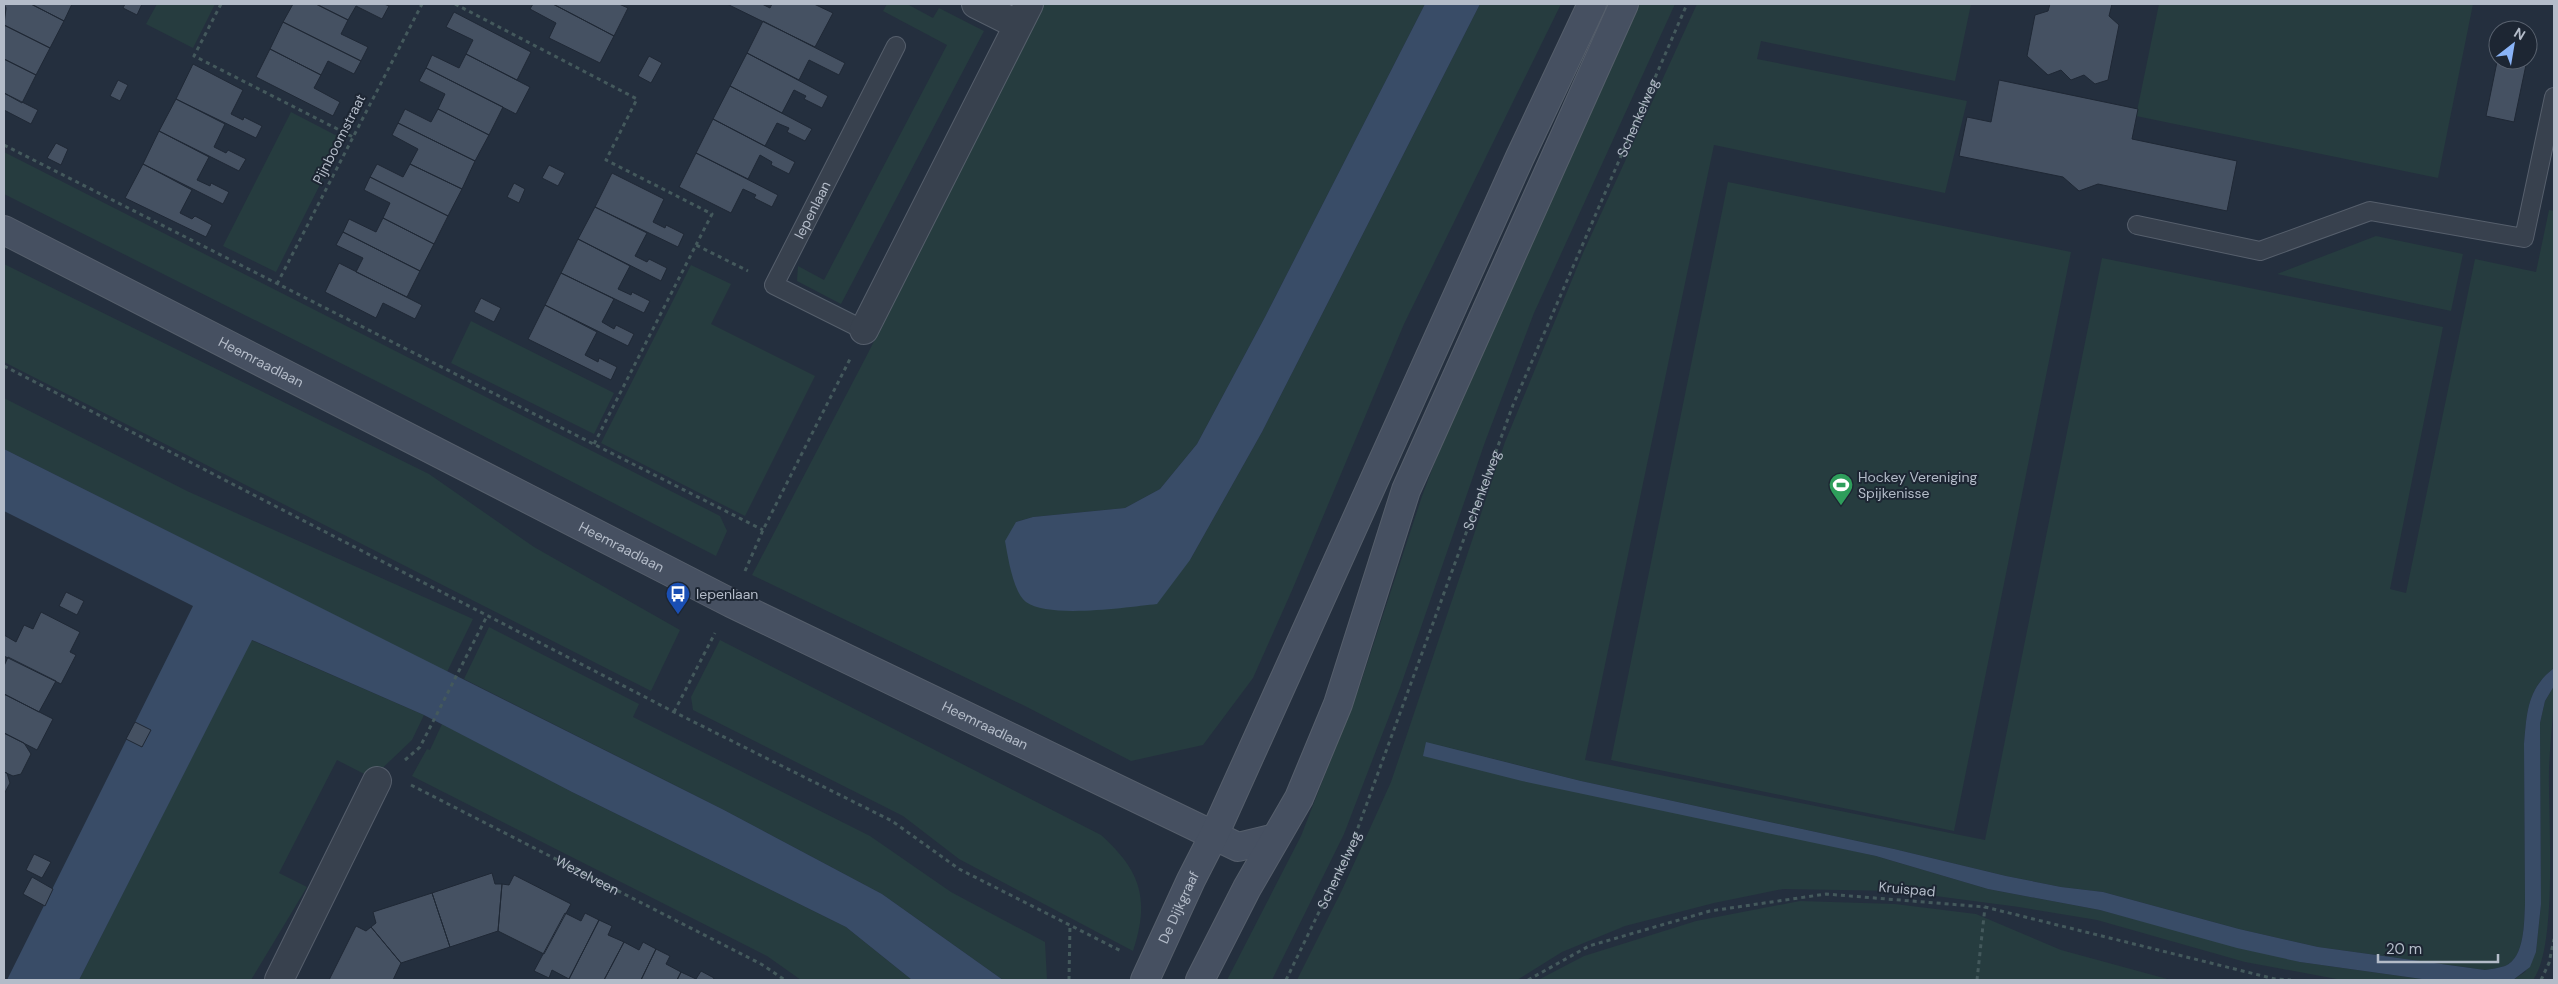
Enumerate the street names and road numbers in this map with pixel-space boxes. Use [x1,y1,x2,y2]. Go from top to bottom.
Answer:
street label: Schenkelweg [1613,75,1663,160]
street label: Pijnboomstraat [309,91,369,187]
street label: Iepenlaan [790,178,835,242]
street label: Heemraadlaan [215,333,307,391]
street label: Schenkelweg [1459,448,1505,533]
street label: Heemraadlaan [576,517,667,576]
street label: Heemraadlaan [939,697,1031,754]
street label: Schenkelweg [1313,829,1365,912]
street label: Wezelveen [552,851,622,899]
street label: De Dijkgraaf [1154,868,1203,946]
street label: Kruispad [1878,878,1936,900]

